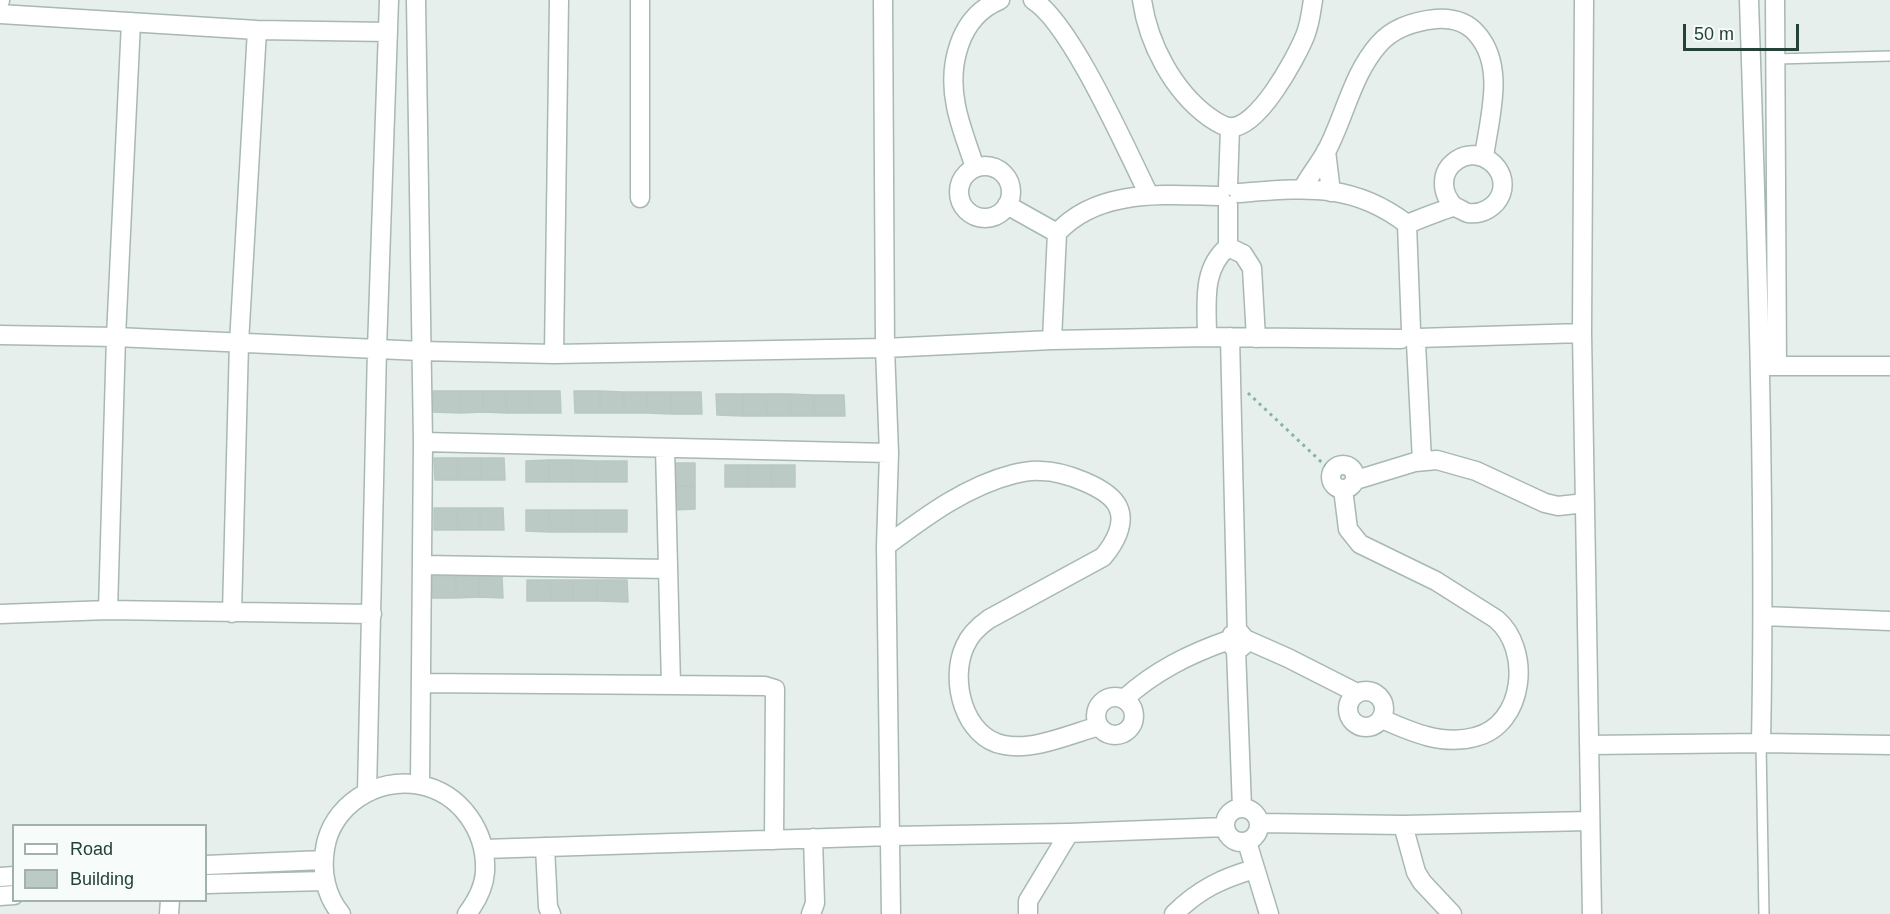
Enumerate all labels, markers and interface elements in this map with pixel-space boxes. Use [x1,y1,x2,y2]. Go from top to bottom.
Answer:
scale bar [1686,12,1802,50]
text: 50 m [1694,24,1734,44]
legend [12,824,207,902]
text: Road [70,839,113,859]
text: Building [70,869,134,889]

